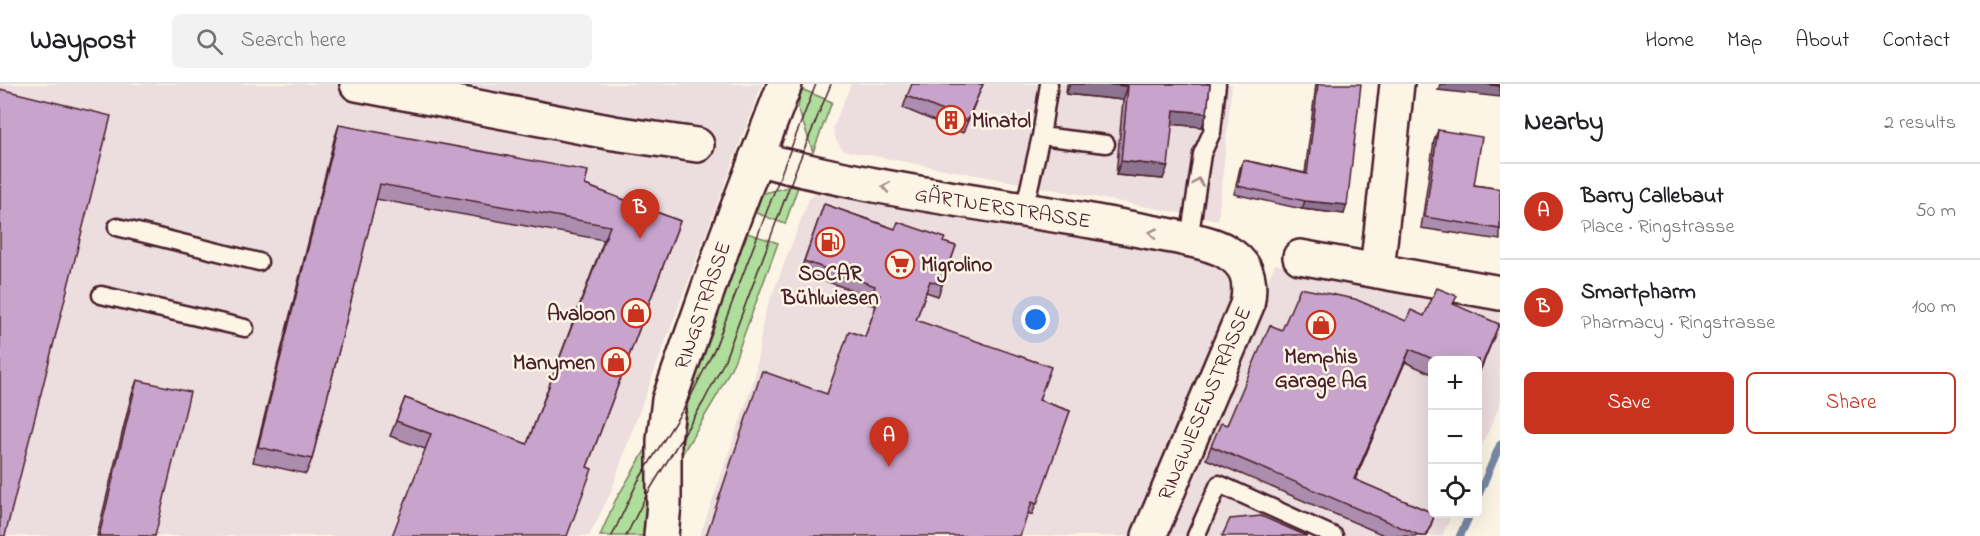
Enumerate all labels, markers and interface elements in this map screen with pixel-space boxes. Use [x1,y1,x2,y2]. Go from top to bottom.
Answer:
search box [172,14,592,68]
text: Waypost [30,21,136,62]
icon: search [193,25,226,58]
text: Search here [241,25,346,57]
text: Home [1645,26,1694,56]
text: Map [1727,26,1762,56]
text: About [1795,26,1849,56]
text: Contact [1882,26,1950,56]
building icon: Minatol [935,104,967,136]
text: Nearby [1524,104,1603,142]
place label: Minatol [972,107,1032,137]
text: 2 results [1884,109,1956,138]
one-way arrow [1192,177,1204,187]
street label: GÄRTNERSTRASSE [912,180,1093,238]
one-way arrow [882,181,892,194]
text: Barry Callebaut [1581,181,1724,213]
pin: B [620,190,660,239]
text: A [1537,197,1550,226]
text: 50 m [1915,197,1956,226]
text: Place · Ringstrasse [1581,213,1734,242]
fuel station icon: SOCAR Bühlwiesen [814,226,846,258]
one-way arrow [1148,227,1158,240]
street label: RINGSTRASSE [668,238,740,374]
supermarket icon: Migrolino [884,248,916,280]
place label: Migrolino [921,251,992,283]
place label: SOCAR Bühlwiesen [781,260,879,314]
text: Smartpharm [1581,277,1696,309]
text: B [1537,293,1550,322]
text: 100 m [1912,293,1956,322]
shop icon: Avaloon [620,297,652,329]
place label: Avaloon [547,300,615,330]
street label: RINGWIESENSTRASSE [1151,302,1260,505]
your location [1021,305,1050,334]
shop icon: Memphis Garage AG [1305,309,1337,341]
text: Pharmacy · Ringstrasse [1581,309,1775,338]
place label: Memphis Garage AG [1275,343,1367,399]
shop icon: Manymen [600,346,632,378]
place label: Manymen [513,349,595,381]
map controls [1428,356,1482,518]
button: + [1428,356,1482,410]
button: Save [1524,372,1734,434]
button: Share [1746,372,1956,434]
button: − [1428,410,1482,464]
pin: A [870,418,908,467]
button: locate [1428,464,1482,518]

